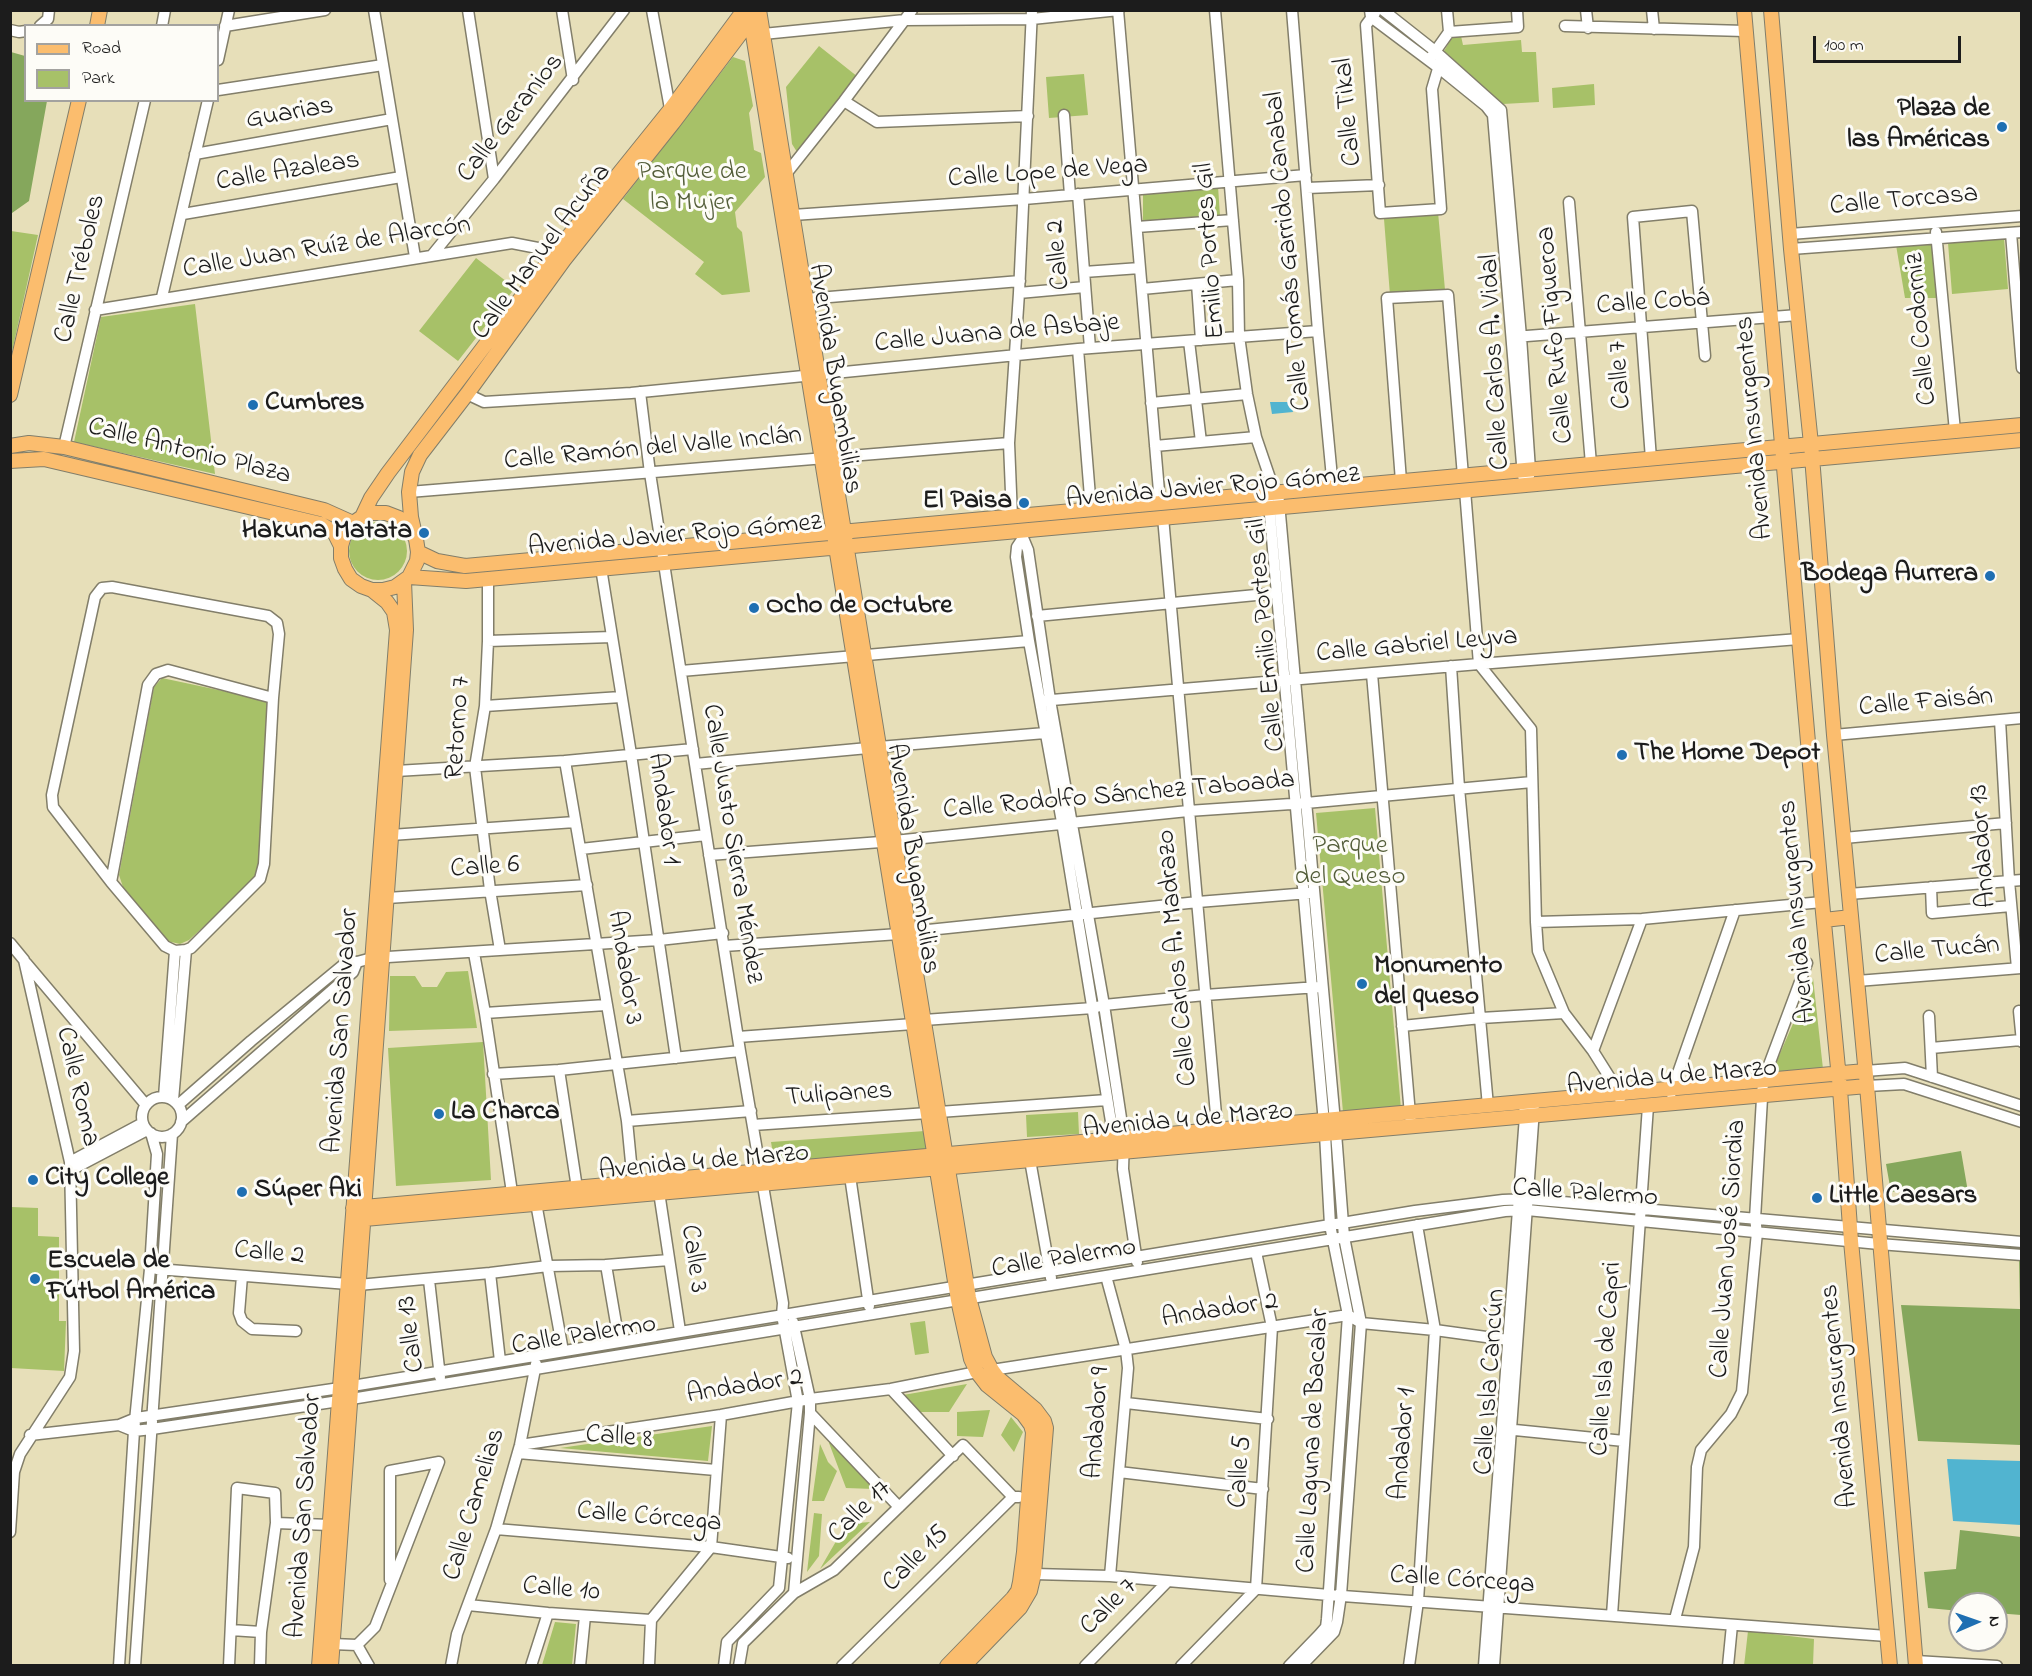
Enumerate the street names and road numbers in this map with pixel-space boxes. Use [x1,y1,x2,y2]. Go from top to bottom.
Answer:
street label: Calle Geranios [451,48,573,190]
street label: Calle Tikal [1329,56,1371,168]
street label: Calle Tomás Garrido Canabal [1260,90,1320,412]
street label: Guarias [244,91,336,139]
street label: Calle Azaleas [214,146,362,200]
street label: Calle Lope de Vega [947,151,1149,197]
street label: Calle Manuel Acuña [466,159,620,347]
street label: Emilio Portes Gil [1190,162,1234,340]
street label: Calle Torcasa [1828,179,1980,225]
street label: Calle Tréboles [49,192,115,346]
street label: Calle Juan Ruíz de Alarcón [181,210,473,288]
street label: Calle 2 [1041,218,1079,292]
street label: Calle Rufo Figueroa [1531,225,1583,445]
street label: Calle Codorniz [1900,251,1946,407]
street label: Calle Carlos A. Vidal [1475,253,1519,471]
street label: Avenida Bugambilias [799,262,867,496]
street label: Calle Cobá [1595,284,1711,324]
street label: Calle Juana de Asbaje [873,308,1121,362]
street label: Avenida Insurgentes [1730,315,1782,541]
street label: Calle 7 [1603,340,1641,410]
street label: Calle Antonio Plaza [84,412,294,494]
street label: Calle Ramón del Valle Inclán [503,421,803,479]
street label: Avenida Javier Rojo Gómez [1065,460,1361,518]
street label: Avenida Javier Rojo Gómez [527,508,823,566]
street label: Calle Emilio Portes Gil [1242,517,1294,753]
street label: Calle Gabriel Leyva [1315,622,1519,672]
street label: Retorno 7 [440,675,480,781]
street label: Calle Faisán [1857,682,1995,726]
street label: Calle Justo Sierra Méndez [693,702,769,986]
street label: Avenida Bugambilias [877,742,945,976]
street label: Andador 1 [638,751,686,867]
street label: Calle Rodolfo Sánchez Taboada [942,765,1296,829]
street label: Andador 13 [1965,783,2005,909]
street label: Avenida Insurgentes [1773,799,1825,1025]
street label: Calle Carlos A. Madrazo [1152,828,1206,1088]
street label: Calle 6 [449,850,521,888]
street label: Avenida San Salvador [318,907,368,1155]
street label: Andador 3 [598,909,648,1027]
street label: Calle Tucán [1873,930,2001,974]
street label: Calle Roma [47,1024,105,1150]
street label: Avenida 4 de Marzo [1565,1054,1779,1104]
street label: Tulipanes [784,1076,894,1116]
street label: Avenida 4 de Marzo [1081,1097,1295,1147]
street label: Calle Juan José Siordia [1705,1118,1755,1380]
street label: Avenida 4 de Marzo [597,1139,811,1189]
street label: Calle Palermo [1511,1174,1659,1216]
street label: Calle 3 [671,1223,713,1295]
street label: Calle Palermo [989,1233,1139,1287]
street label: Calle 2 [232,1236,306,1274]
street label: Calle Isla de Capri [1585,1261,1631,1457]
street label: Avenida Insurgentes [1815,1283,1867,1509]
street label: Andador 2 [1159,1287,1281,1337]
street label: Calle Isla Cancún [1469,1288,1515,1476]
street label: Calle 13 [392,1294,434,1374]
street label: Calle Laguna de Bacalar [1292,1308,1338,1574]
street label: Calle Palermo [509,1310,659,1364]
street label: Andador 2 [684,1363,806,1413]
street label: Andador 9 [1079,1366,1119,1480]
street label: Andador 1 [1385,1387,1425,1501]
street label: Avenida San Salvador [281,1392,331,1640]
street label: Calle 8 [584,1420,654,1458]
street label: Calle Camelias [437,1425,515,1585]
street label: Calle 5 [1223,1435,1261,1509]
street label: Calle 17 [822,1475,900,1551]
street label: Calle Córcega [575,1497,723,1541]
street label: Calle 15 [877,1520,957,1600]
street label: Calle Córcega [1388,1561,1536,1603]
street label: Calle 10 [521,1571,601,1611]
street label: Calle 7 [1074,1572,1146,1644]

